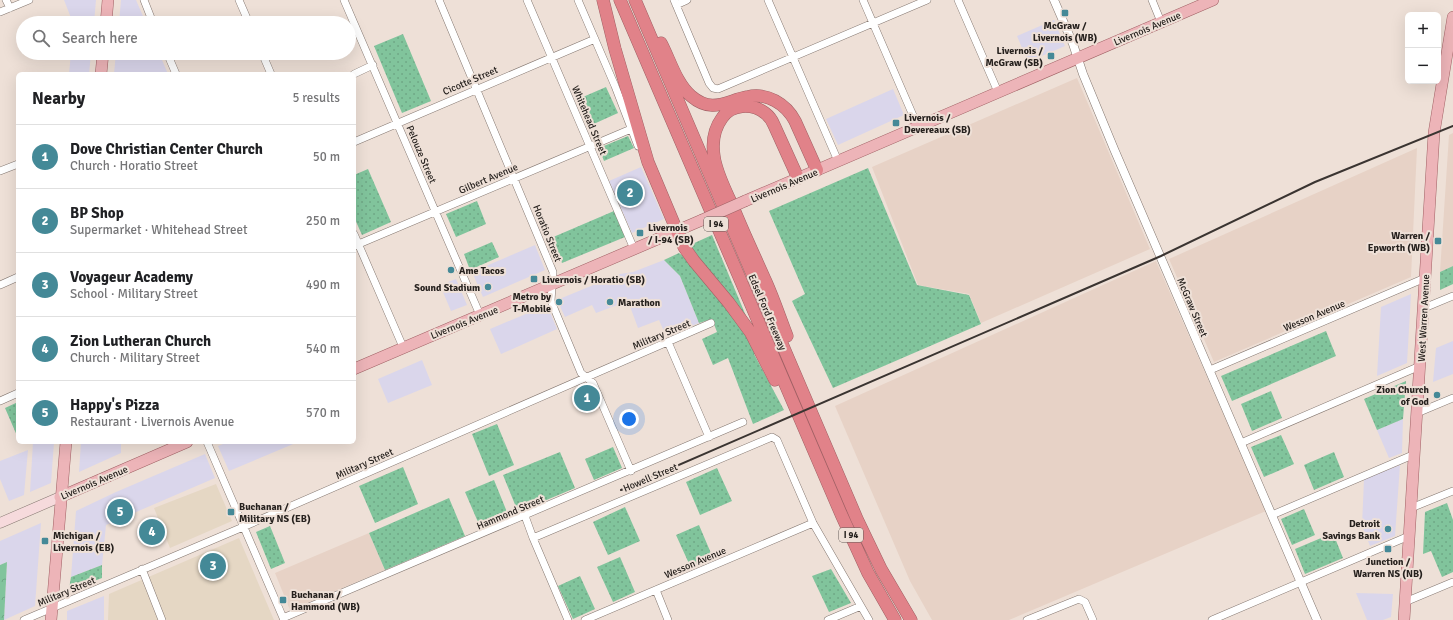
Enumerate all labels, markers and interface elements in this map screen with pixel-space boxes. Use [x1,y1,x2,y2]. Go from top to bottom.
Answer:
marker: McGraw / Livernois (WB) [1060,8,1070,18]
street label: Livernois Avenue [1112,9,1183,49]
map controls [1405,12,1441,84]
button: + [1405,12,1441,48]
search box [16,16,356,60]
place label: McGraw / Livernois (WB) [1033,20,1098,44]
icon: search [30,27,52,49]
text: Search here [62,29,138,47]
place label: Livernois / McGraw (SB) [985,45,1043,69]
button: − [1405,48,1441,84]
marker: Livernois / McGraw (SB) [1046,51,1056,61]
street label: Cicotte Street [441,64,500,98]
street label: Whitehead Street [569,84,609,157]
text: Nearby [32,88,85,109]
text: 5 results [292,90,340,106]
place label: Livernois / Devereaux (SB) [904,112,971,136]
marker: Livernois / Devereaux (SB) [891,118,901,128]
street label: Pelouze Street [404,124,439,185]
text: Dove Christian Center Church [70,140,263,158]
text: 1 [41,149,49,165]
text: 50 m [313,149,340,165]
text: Church · Horatio Street [70,158,198,174]
street label: Gilbert Avenue [457,161,520,197]
street label: Livernois Avenue [749,166,820,206]
pin: 2 [617,178,643,208]
street label: Horatio Street [530,203,564,264]
text: BP Shop [70,204,124,222]
text: 2 [41,213,49,229]
text: 250 m [306,213,340,229]
road number: I 94 [704,217,728,231]
text: Supermarket · Whitehead Street [70,222,248,238]
place label: Livernois / I-94 (SB) [648,222,694,246]
marker: Livernois / I-94 (SB) [635,228,645,238]
place label: Warren / Epworth (WB) [1368,230,1430,254]
marker: Warren / Epworth (WB) [1433,236,1443,246]
marker: Ame Tacos [446,265,456,275]
place label: Ame Tacos [459,265,505,277]
text: Voyageur Academy [70,268,193,286]
street label: Edsel Ford Freeway [746,272,789,353]
marker: Livernois / Horatio (SB) [529,274,539,284]
place label: Livernois / Horatio (SB) [542,274,645,286]
street label: West Warren Avenue [1416,274,1432,362]
street label: McGraw Street [1174,276,1210,339]
text: 3 [41,277,49,293]
text: 490 m [306,277,340,293]
place label: Sound Stadium [414,282,480,294]
marker: Sound Stadium [483,282,493,292]
text: School · Military Street [70,286,198,302]
place label: Metro by T-Mobile [512,291,551,315]
marker: Metro by T-Mobile [554,297,564,307]
marker: Marathon [605,297,615,307]
place label: Marathon [618,297,661,309]
street label: Wesson Avenue [1282,298,1347,334]
street label: Livernois Avenue [429,304,500,342]
street label: Military Street [631,317,693,353]
text: Zion Lutheran Church [70,332,211,350]
text: 4 [41,341,49,357]
text: 540 m [306,341,340,357]
text: Church · Military Street [70,350,200,366]
pin: 1 [574,383,600,413]
place label: Zion Church of God [1376,384,1430,408]
marker: Zion Church of God [1432,390,1442,400]
text: Happy's Pizza [70,396,159,414]
text: 5 [41,405,49,421]
text: 570 m [306,405,340,421]
your location [619,409,639,429]
text: Restaurant · Livernois Avenue [70,414,234,430]
street label: Military Street [334,446,396,482]
street label: Howell Street [621,461,680,495]
street label: Livernois Avenue [59,463,130,503]
street label: Hammond Street [475,493,546,533]
pin: 5 [107,497,133,527]
place label: Buchanan / Military NS (EB) [239,501,311,525]
marker: Buchanan / Military NS (EB) [226,507,236,517]
pin: 4 [139,517,165,547]
place label: Detroit Savings Bank [1322,518,1381,542]
marker: Detroit Savings Bank [1383,524,1393,534]
road number: I 94 [839,528,863,542]
place label: Michigan / Livernois (EB) [53,530,115,554]
marker: Michigan / Livernois (EB) [40,536,50,546]
marker: Junction / Warren NS (NB) [1383,544,1393,554]
street label: Wesson Avenue [663,545,728,581]
pin: 3 [200,551,226,581]
place label: Junction / Warren NS (NB) [1353,556,1423,580]
street label: Military Street [36,574,98,610]
place label: Buchanan / Hammond (WB) [291,589,360,613]
marker: Buchanan / Hammond (WB) [278,595,288,605]

